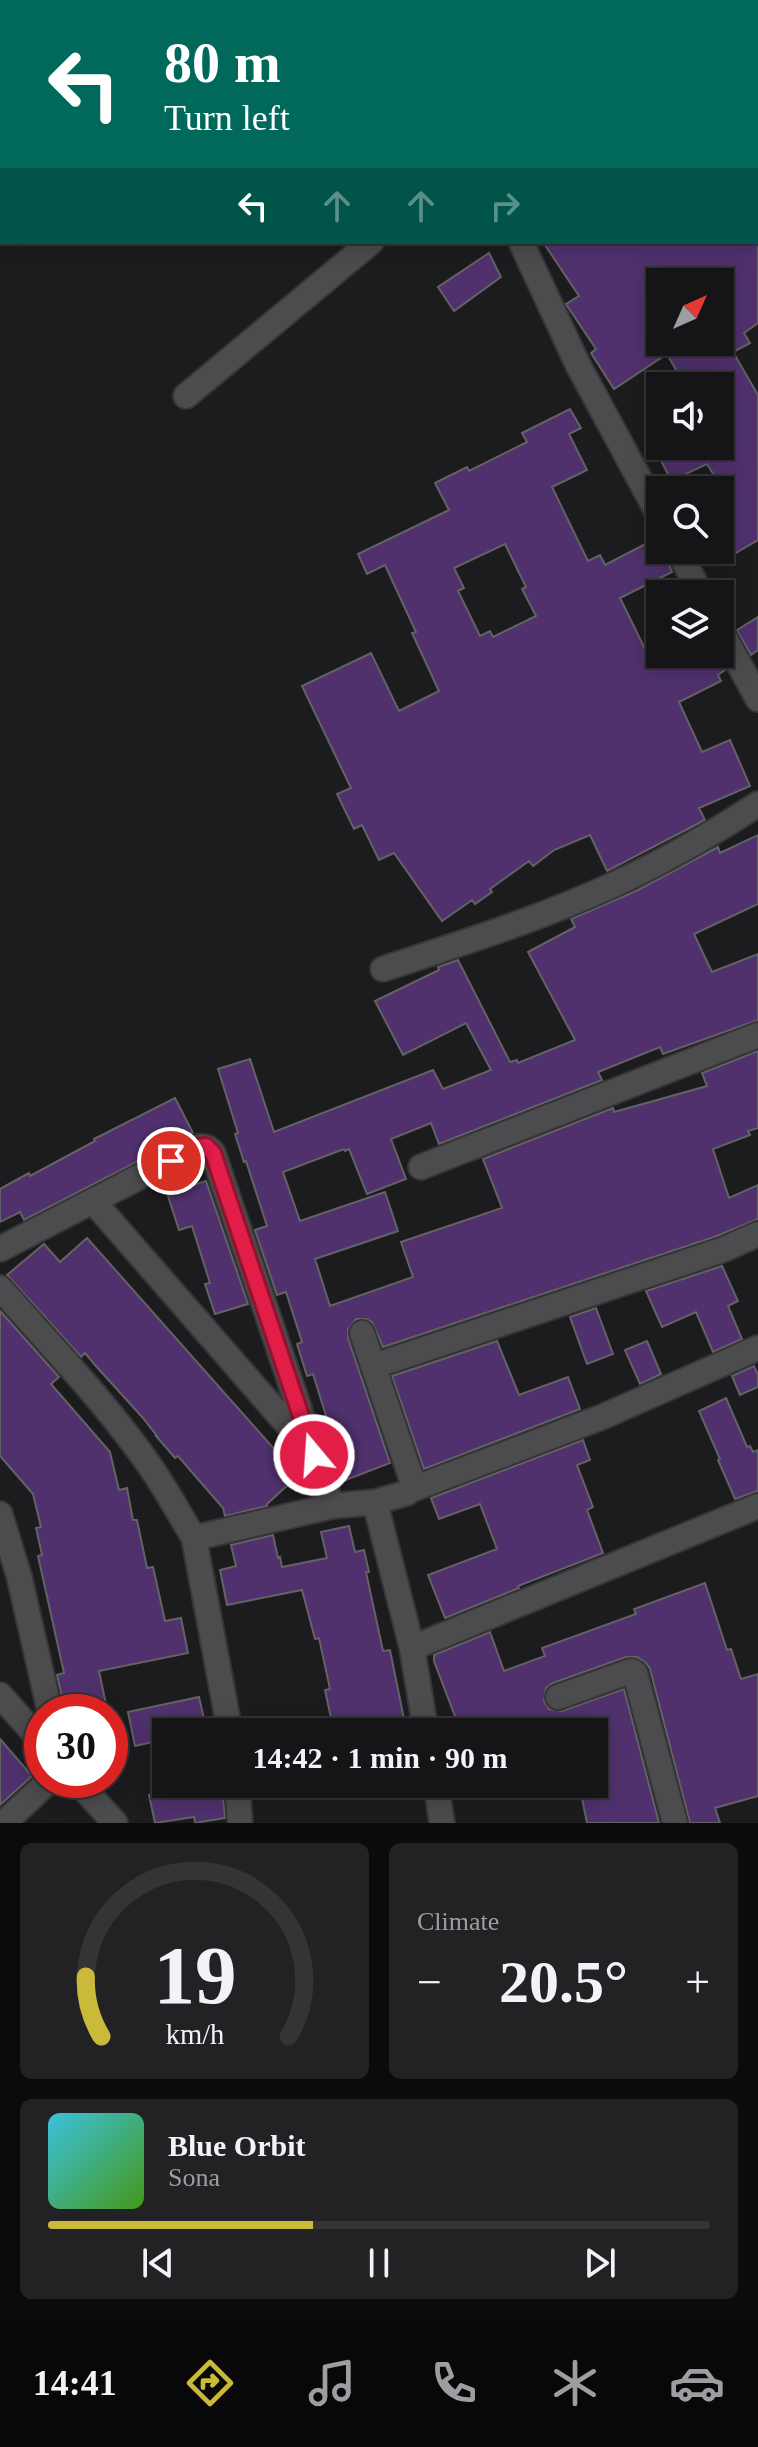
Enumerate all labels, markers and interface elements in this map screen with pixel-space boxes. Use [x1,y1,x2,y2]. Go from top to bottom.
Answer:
icon: left [32,32,136,136]
text: 80 m [164,32,281,94]
text: Turn left [164,98,290,138]
icon: left [231,184,275,228]
icon: ahead [315,184,359,228]
icon: ahead [399,184,443,228]
icon: right [483,184,527,228]
north arrow [646,268,734,356]
map controls [646,268,734,668]
button: sound [646,372,734,460]
button: search [646,476,734,564]
button: layers [646,580,734,668]
pin [137,1127,205,1195]
icon: arrive [149,1139,193,1183]
position arrow [272,1413,356,1497]
speed limit sign: 30 [24,1694,128,1798]
text: 14:42 · 1 min · 90 m [253,1741,508,1774]
text: Climate [417,1907,499,1936]
text: 19 [153,1929,236,2021]
text: 20.5° [499,1949,628,2015]
text: − [417,1958,442,2007]
text: + [685,1958,710,2007]
text: km/h [165,2019,224,2050]
text: Blue Orbit [168,2129,306,2162]
text: Sona [168,2163,220,2192]
icon: previous [136,2241,180,2285]
icon: pause [357,2241,401,2285]
icon: next [578,2241,622,2285]
icon: directions [182,2355,238,2411]
icon: music [304,2355,360,2411]
icon: phone [426,2355,482,2411]
icon: climate [547,2355,603,2411]
icon: car [669,2355,725,2411]
text: 14:41 [33,2363,117,2403]

